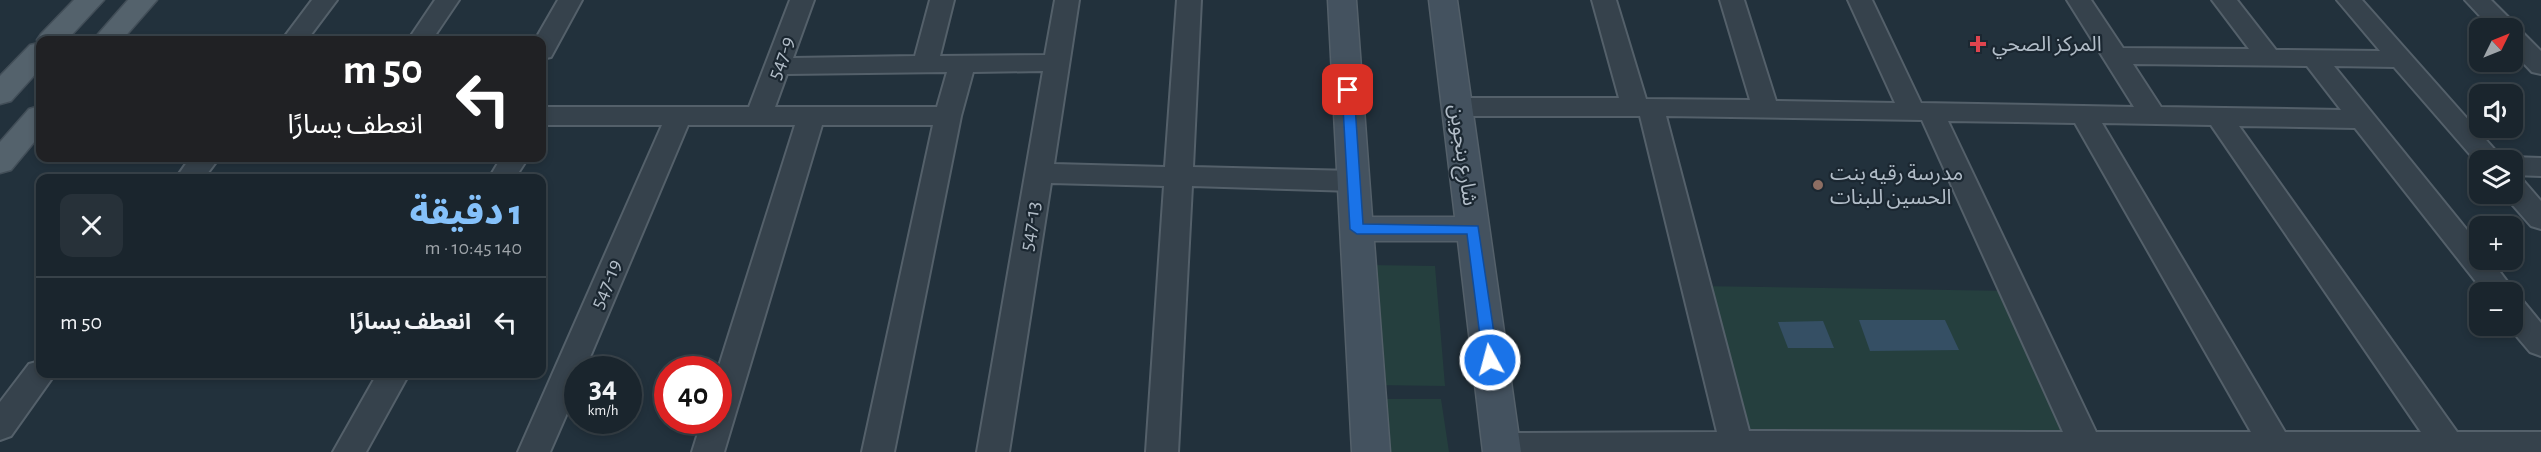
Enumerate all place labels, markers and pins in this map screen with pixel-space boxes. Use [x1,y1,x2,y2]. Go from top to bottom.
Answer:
place label: المركز الصحي [1992,34,2102,59]
marker: المركز الصحي [1969,35,1987,53]
pin [1322,64,1373,115]
place label: مدرسة رقيه بنت الحسين للبنات [1830,163,1963,209]
marker: مدرسة رقيه بنت الحسين للبنات [1811,178,1825,192]

